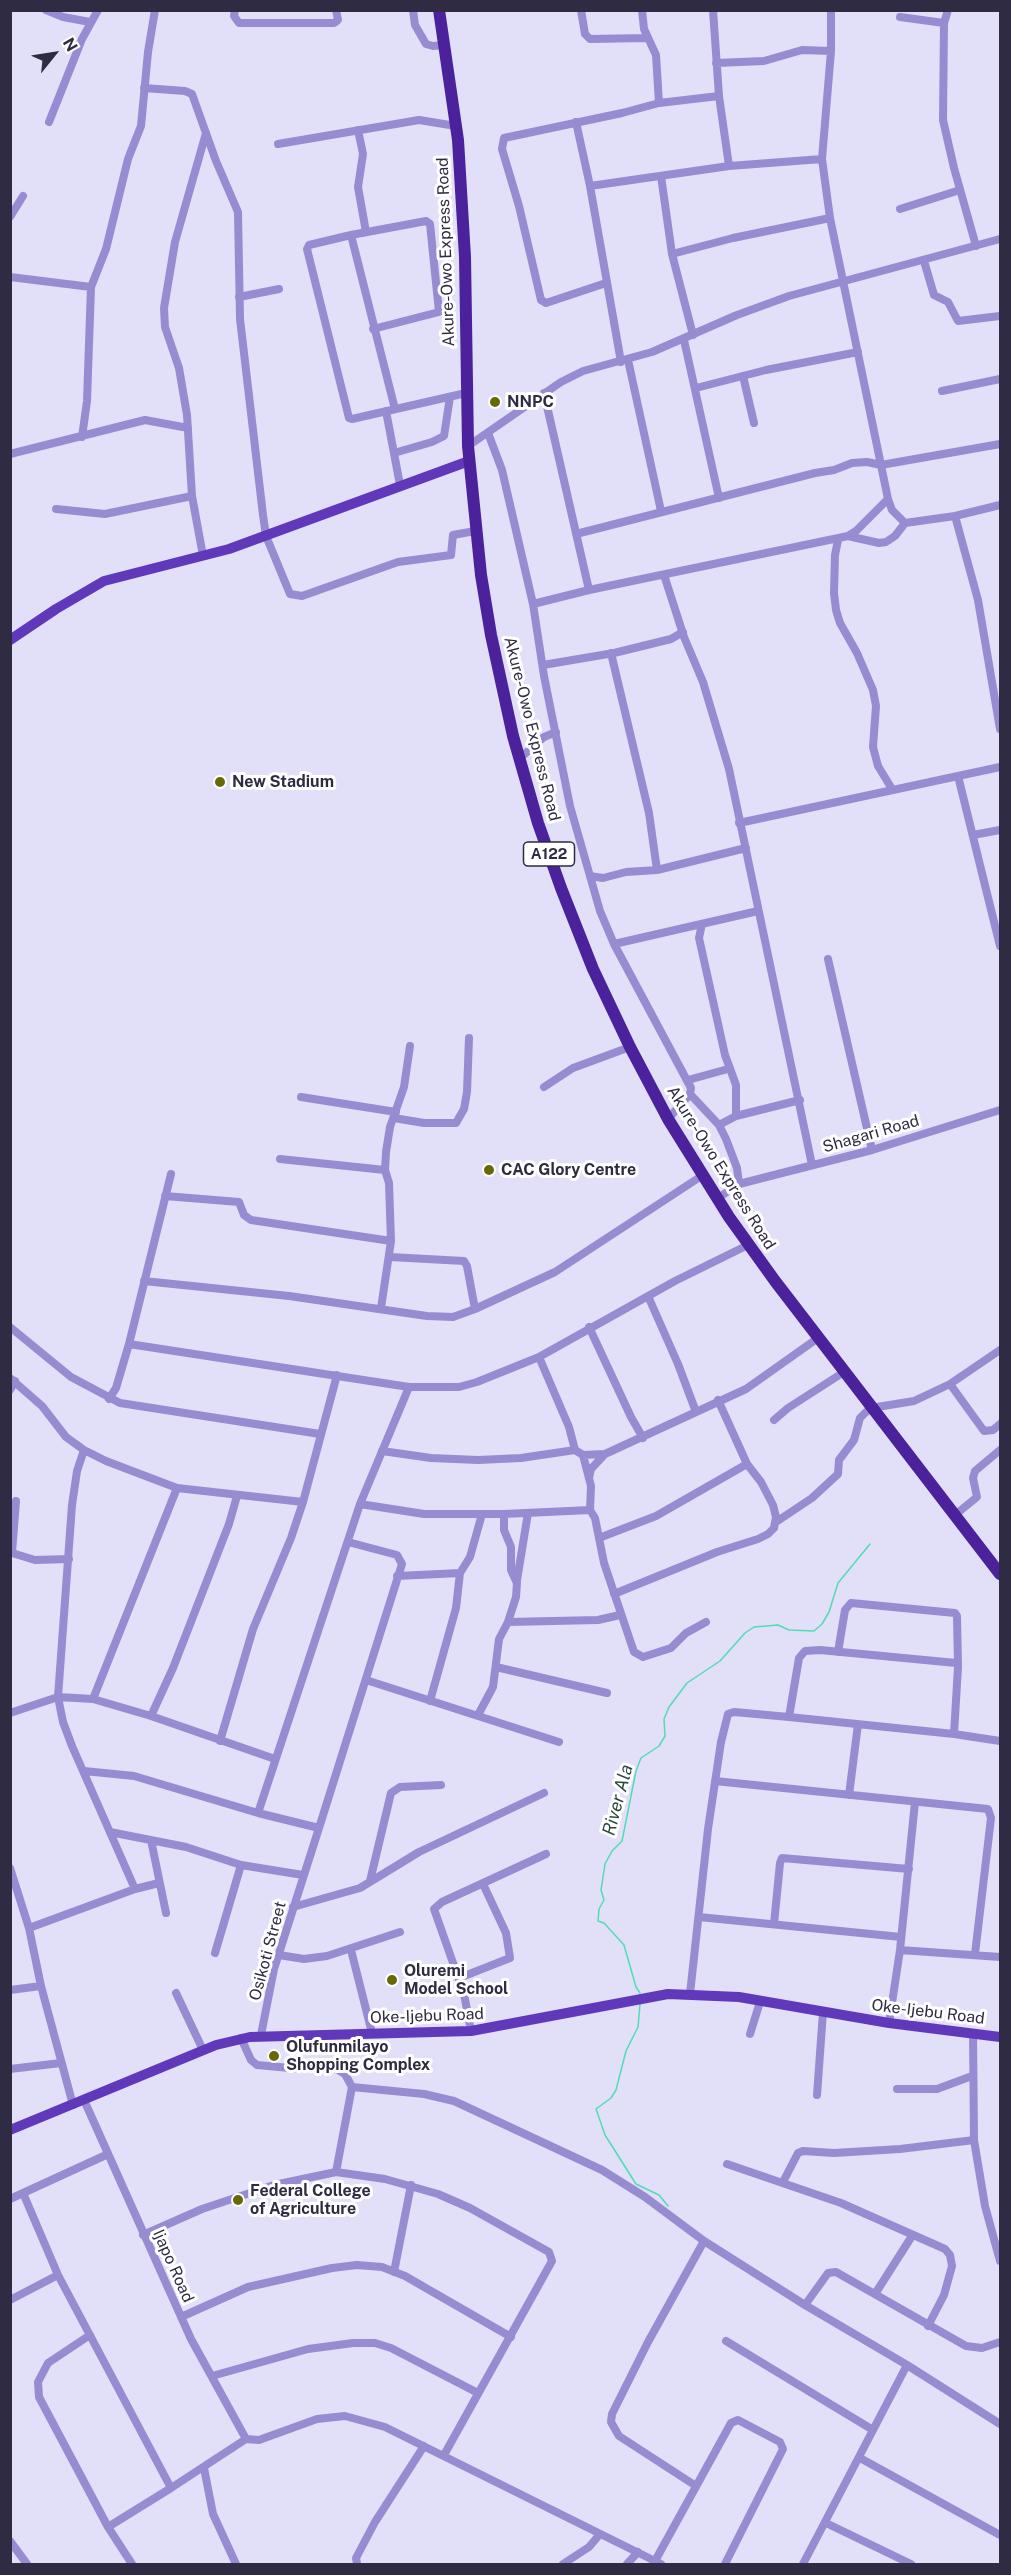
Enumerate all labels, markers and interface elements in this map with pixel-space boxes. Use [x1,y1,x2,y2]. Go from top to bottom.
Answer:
north arrow [24,24,84,84]
text: N [59,35,81,55]
street label: Akure-Owo Express Road [433,157,459,347]
place label: NNPC [507,392,554,412]
marker: NNPC [488,395,502,409]
street label: Akure-Owo Express Road [500,635,564,823]
place label: New Stadium [232,772,334,792]
marker: New Stadium [213,775,227,789]
road number: A122 [524,842,574,866]
street label: Akure-Owo Express Road [663,1083,779,1253]
street label: Shagari Road [821,1111,921,1157]
place label: CAC Glory Centre [501,1160,636,1180]
marker: CAC Glory Centre [482,1163,496,1177]
water label: River Ala [598,1762,638,1838]
street label: Osikoti Street [246,1899,290,2003]
place label: Oluremi Model School [404,1961,508,1999]
marker: Oluremi Model School [385,1973,399,1987]
street label: Oke-Ijebu Road [870,1996,986,2028]
street label: Oke-Ijebu Road [370,2004,484,2028]
place label: Olufunmilayo Shopping Complex [286,2037,430,2075]
marker: Olufunmilayo Shopping Complex [267,2049,281,2063]
place label: Federal College of Agriculture [250,2181,371,2219]
marker: Federal College of Agriculture [231,2193,245,2207]
street label: Ijapo Road [148,2226,198,2306]

